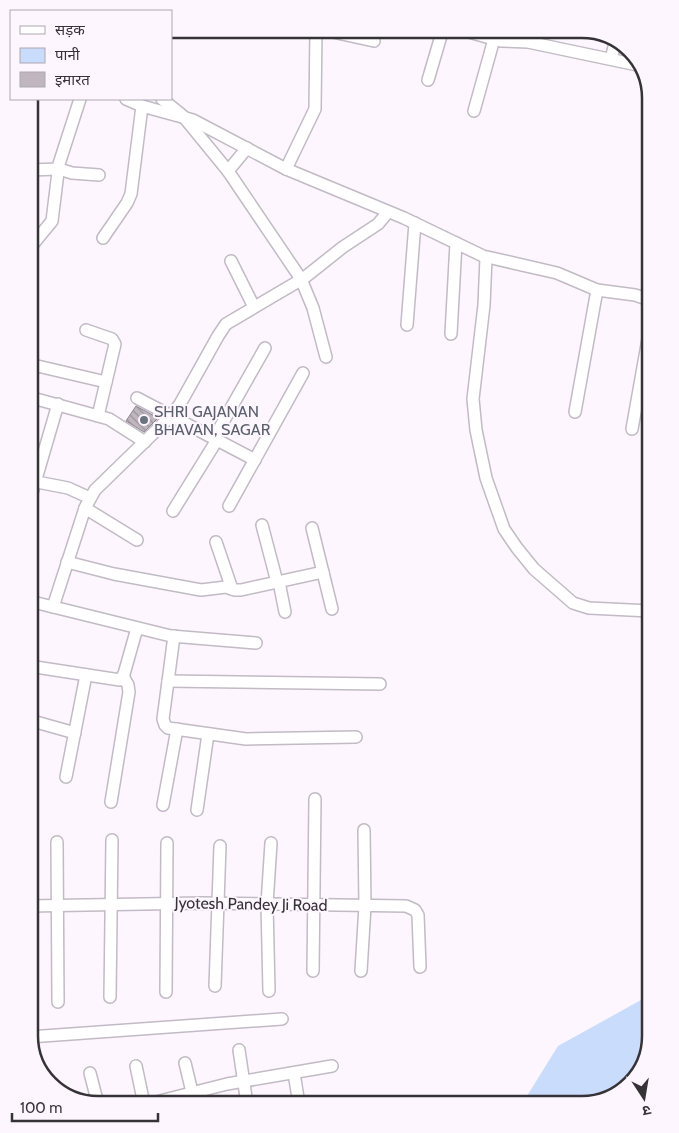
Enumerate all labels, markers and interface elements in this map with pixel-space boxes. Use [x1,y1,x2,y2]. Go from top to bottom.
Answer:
legend [10,10,172,100]
text: सड़क [55,21,85,39]
text: पानी [55,46,81,64]
text: इमारत [55,71,90,89]
place label: SHRI GAJANAN BHAVAN, SAGAR [154,402,271,439]
marker: SHRI GAJANAN BHAVAN, SAGAR [138,414,150,426]
street label: Jyotesh Pandey Ji Road [173,893,328,915]
north arrow [619,1073,669,1123]
scale bar [12,1090,159,1122]
text: 100 m [20,1099,62,1117]
text: उ [640,1101,653,1121]

